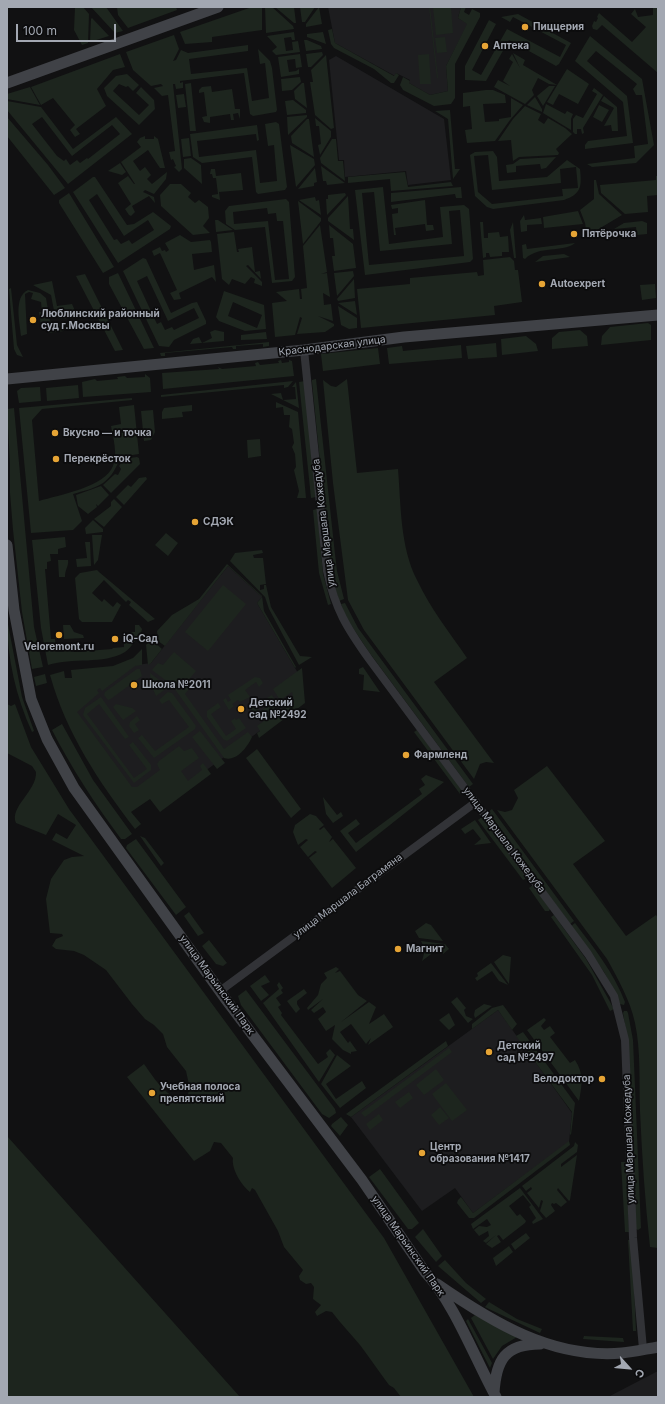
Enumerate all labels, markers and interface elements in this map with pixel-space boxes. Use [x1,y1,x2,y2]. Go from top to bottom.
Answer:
scale bar [18,16,118,42]
place label: Пиццерия [533,21,584,33]
marker: Пиццерия [520,22,530,32]
text: 100 m [23,23,57,38]
place label: Аптека [493,40,529,52]
marker: Аптека [480,41,490,51]
place label: Пятёрочка [582,228,636,240]
marker: Пятёрочка [569,229,579,239]
place label: Autoexpert [550,278,605,290]
marker: Autoexpert [537,279,547,289]
place label: Люблинский районный суд г.Москвы [41,308,160,332]
marker: Люблинский районный суд г.Москвы [28,315,38,325]
street label: Краснодарская улица [278,333,386,359]
place label: Вкусно — и точка [63,427,152,439]
marker: Вкусно — и точка [50,428,60,438]
place label: Перекрёсток [64,453,130,465]
marker: Перекрёсток [51,454,61,464]
street label: улица Маршала Кожедуба [310,458,338,588]
place label: СДЭК [203,516,234,528]
marker: СДЭК [190,517,200,527]
marker: Veloremont.ru [54,630,64,640]
place label: iQ-Сад [123,633,158,645]
marker: iQ-Сад [110,634,120,644]
place label: Veloremont.ru [24,641,94,653]
place label: Школа №2011 [142,679,211,691]
marker: Школа №2011 [129,680,139,690]
place label: Детский сад №2492 [249,697,307,720]
marker: Детский сад №2492 [236,704,246,714]
place label: Фармленд [414,749,467,761]
marker: Фармленд [401,750,411,760]
street label: улица Маршала Кожедуба [460,785,548,895]
street label: улица Маршала Баграмяна [291,851,405,941]
street label: улица Марьинский Парк [177,933,257,1037]
place label: Магнит [406,943,443,955]
marker: Магнит [393,944,403,954]
place label: Детский сад №2497 [497,1040,554,1064]
marker: Детский сад №2497 [484,1047,494,1057]
place label: Велодоктор [533,1073,594,1085]
marker: Велодоктор [597,1074,607,1084]
street label: улица Маршала Кожедуба [621,1074,637,1204]
place label: Учебная полоса препятствий [160,1081,240,1104]
marker: Учебная полоса препятствий [147,1088,157,1098]
place label: Центр образования №1417 [430,1141,530,1164]
marker: Центр образования №1417 [417,1148,427,1158]
street label: улица Марьинский Парк [369,1194,447,1298]
north arrow [609,1348,649,1388]
text: С [632,1367,648,1380]

